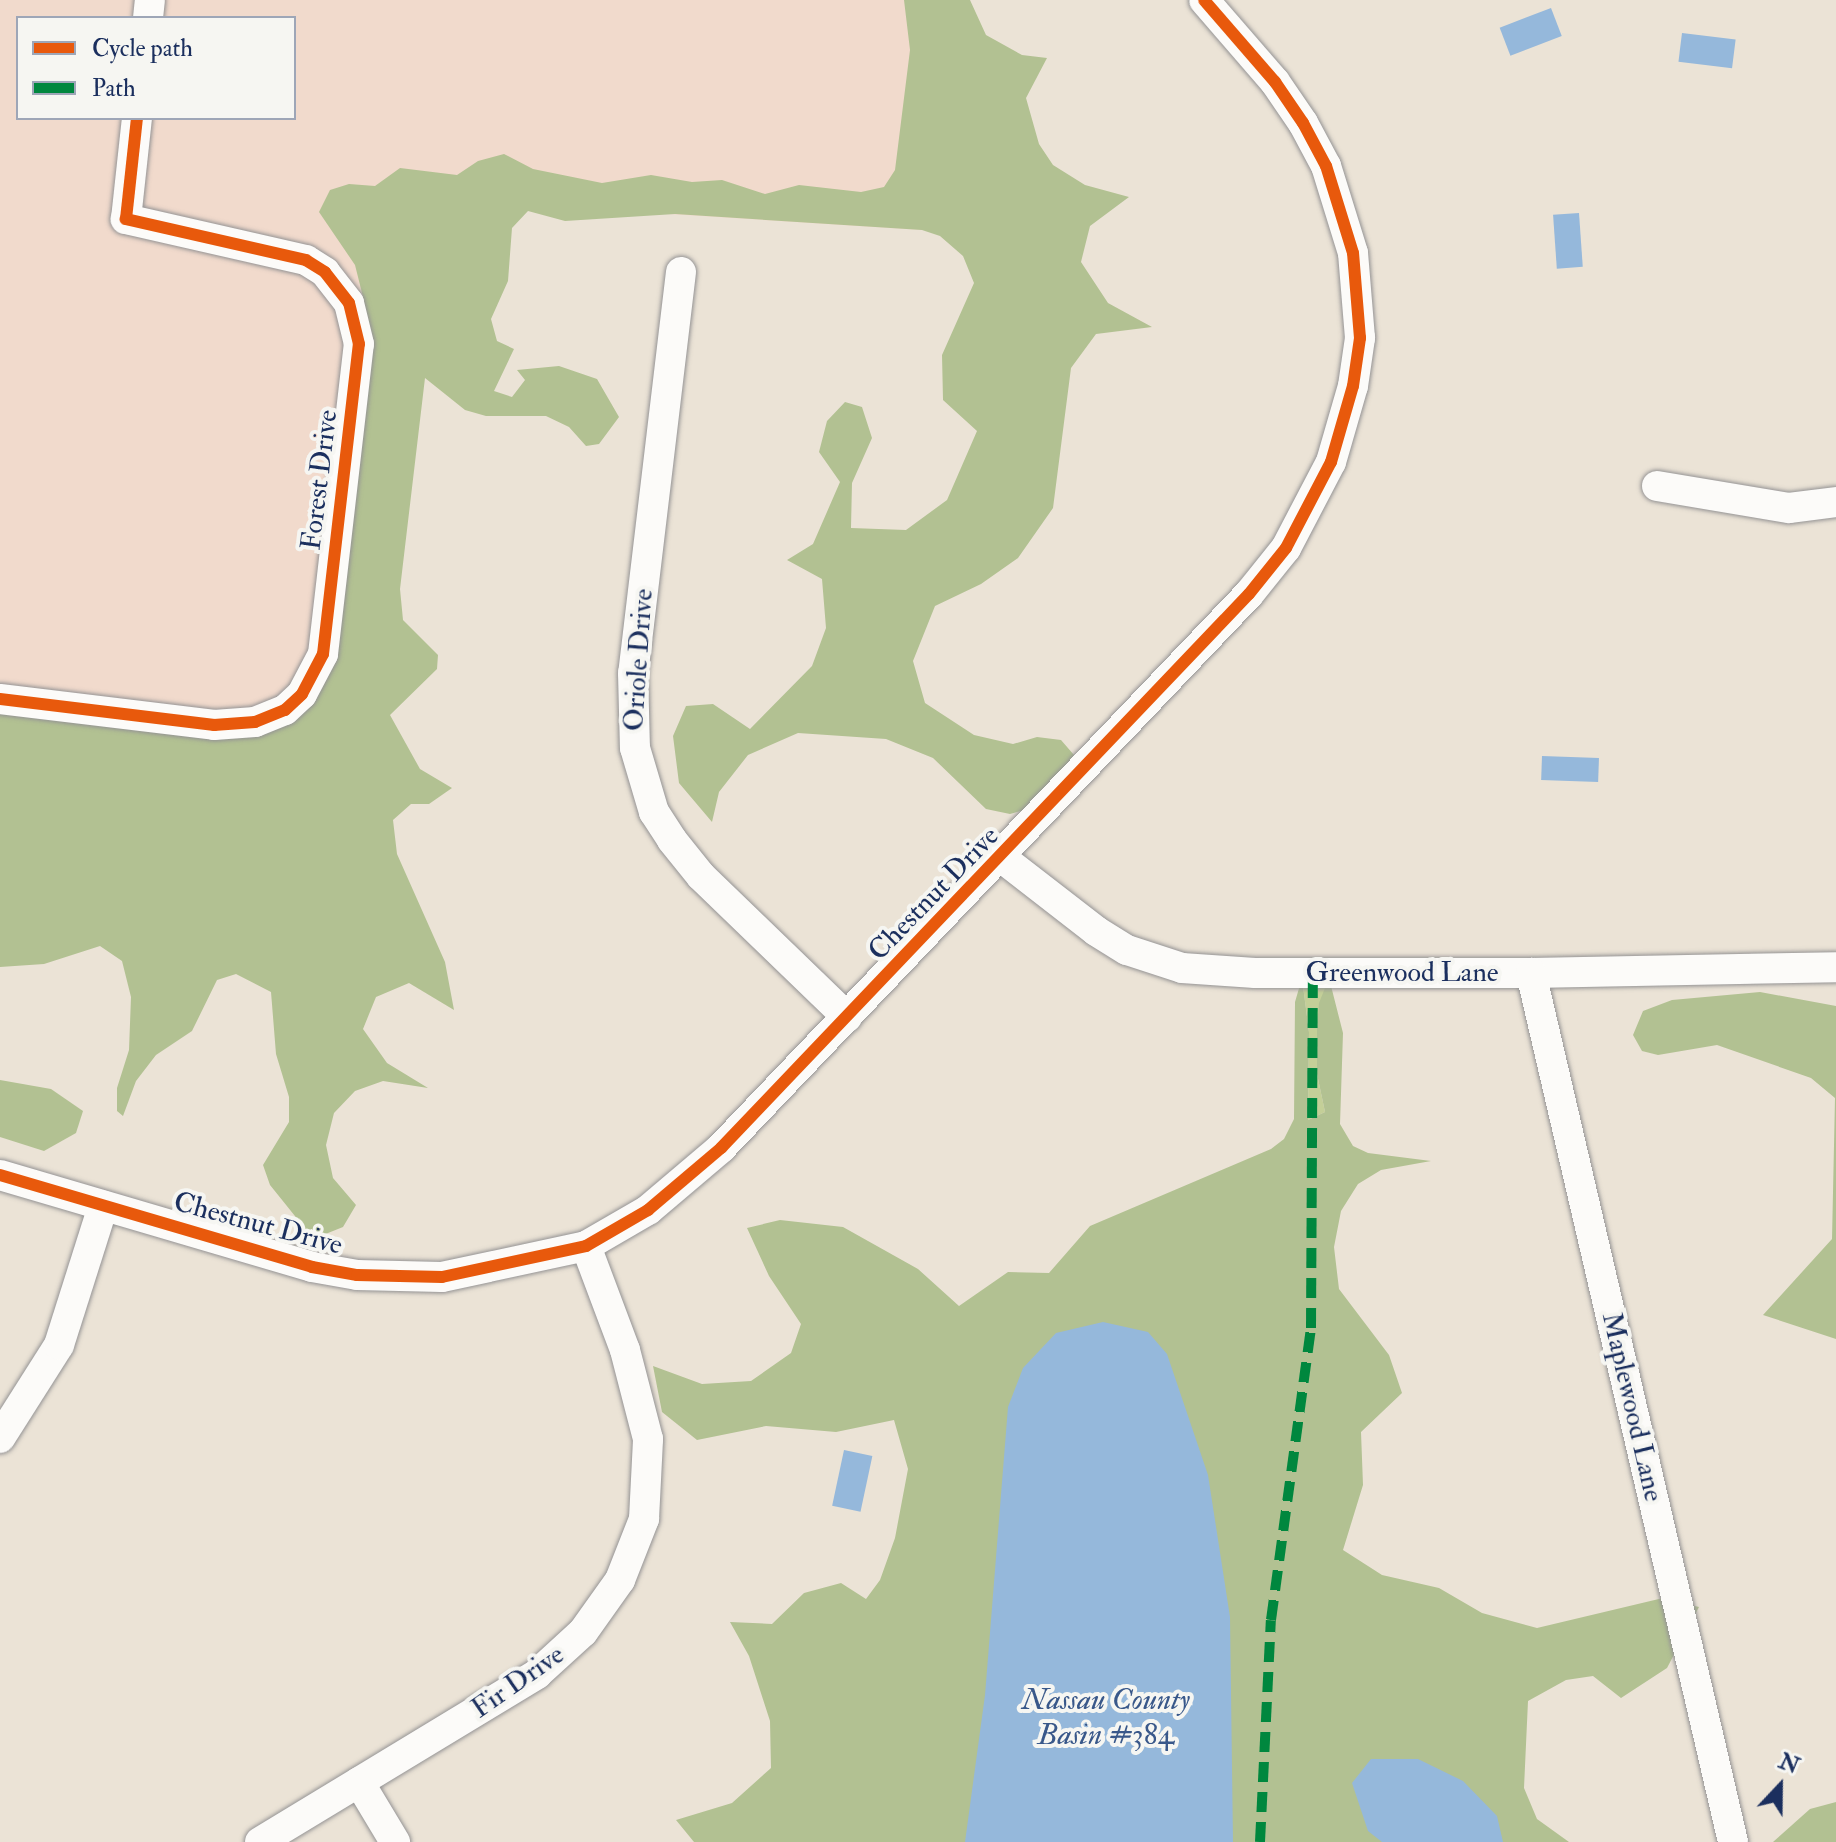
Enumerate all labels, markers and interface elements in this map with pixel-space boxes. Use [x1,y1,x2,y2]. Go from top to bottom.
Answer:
legend [16,16,296,120]
text: Cycle path [92,33,193,64]
text: Path [92,73,136,104]
street label: Forest Drive [295,408,345,552]
street label: Oriole Drive [617,588,661,732]
street label: Chestnut Drive [862,820,1006,968]
street label: Greenwood Lane [1305,956,1499,990]
street label: Chestnut Drive [170,1185,346,1263]
street label: Maplewood Lane [1594,1309,1670,1505]
street label: Fir Drive [465,1638,571,1726]
water label: Nassau County Basin #384 [1022,1682,1190,1752]
north arrow [1740,1746,1820,1826]
text: N [1775,1747,1803,1780]

